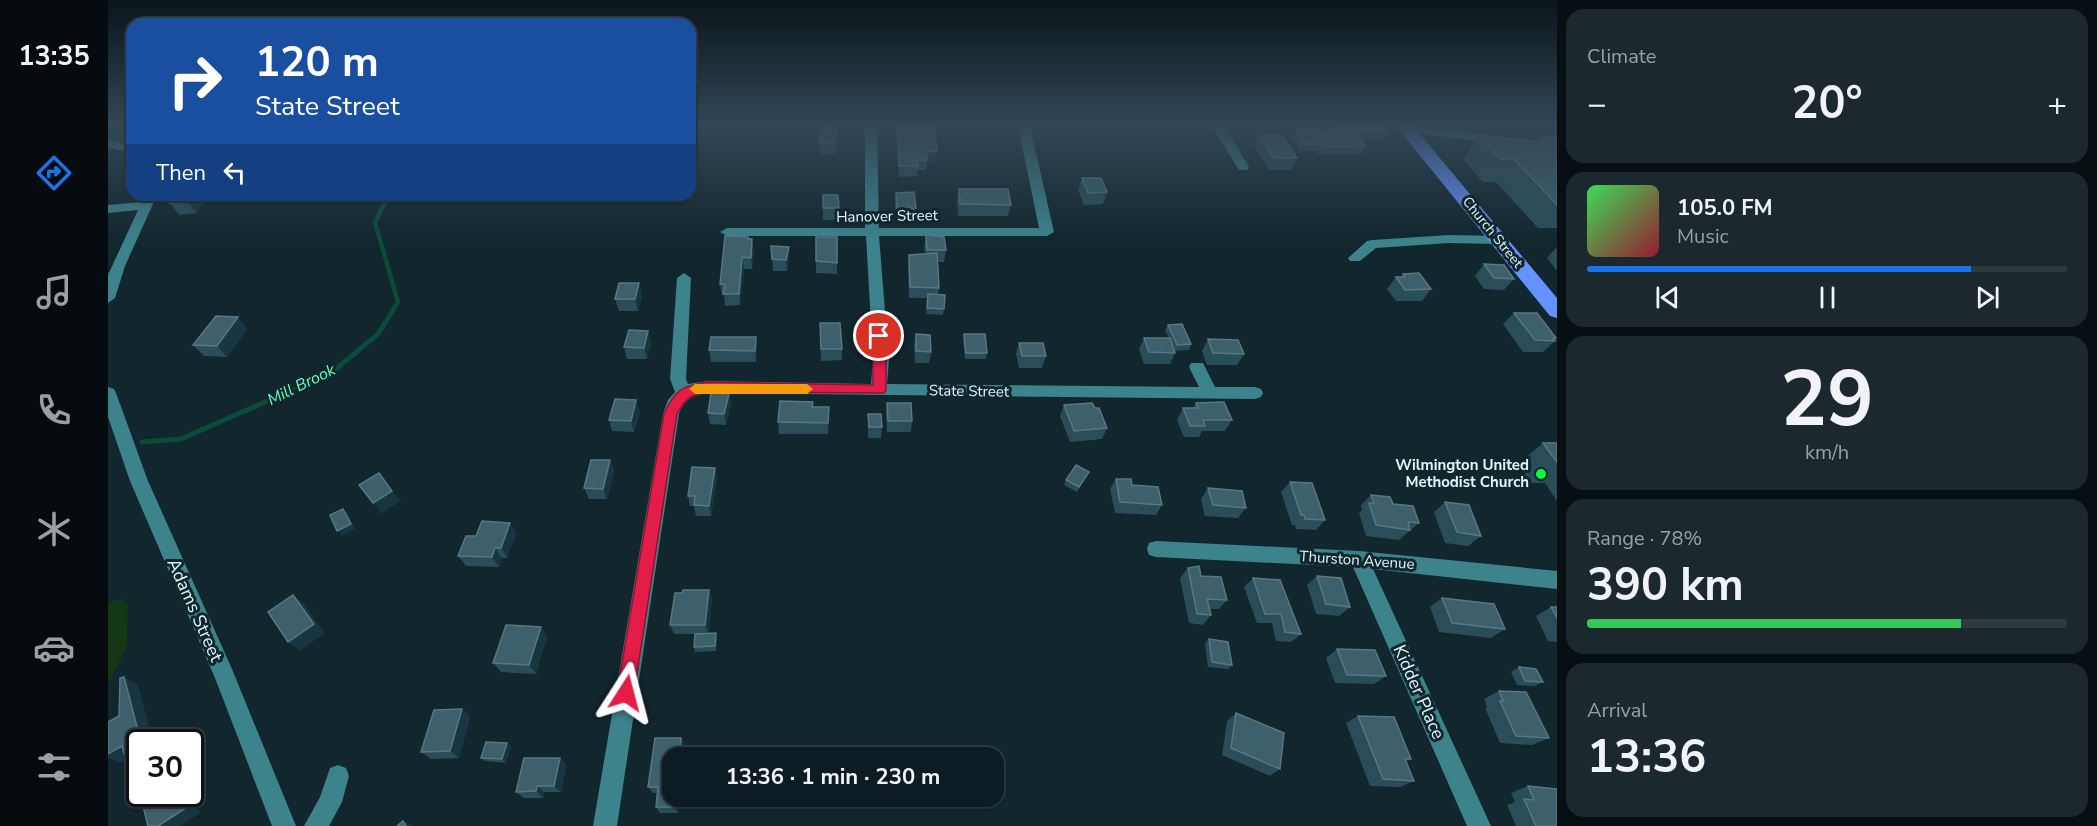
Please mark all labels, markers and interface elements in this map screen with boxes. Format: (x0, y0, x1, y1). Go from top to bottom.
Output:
text: 120 m (255, 34, 379, 91)
text: 13:35 (18, 38, 90, 75)
icon: right (156, 42, 234, 120)
text: Climate (1587, 43, 1656, 70)
text: 20° (1791, 73, 1863, 134)
text: − (1587, 82, 1607, 127)
text: + (2047, 82, 2067, 127)
text: State Street (255, 88, 400, 125)
icon: directions (33, 152, 75, 194)
icon: left (218, 156, 251, 189)
text: Then (156, 158, 206, 188)
street label: Church Street (1458, 193, 1527, 272)
text: 105.0 FM (1677, 193, 1773, 223)
street label: Hanover Street (836, 205, 939, 227)
text: Music (1677, 223, 1729, 250)
icon: music (33, 271, 75, 313)
icon: previous (1651, 281, 1684, 314)
icon: pause (1811, 281, 1844, 314)
icon: next (1971, 281, 2004, 314)
pin (853, 310, 904, 361)
icon: arrive (862, 319, 895, 352)
text: 29 (1780, 346, 1874, 453)
water label: Mill Brook (264, 359, 340, 411)
street label: State Street (929, 380, 1010, 402)
icon: phone (33, 389, 75, 431)
text: km/h (1805, 439, 1849, 466)
place label: Wilmington United Methodist Church (1395, 455, 1529, 492)
marker: Wilmington United Methodist Church (1534, 467, 1548, 481)
icon: climate (33, 508, 75, 550)
text: Range · 78% (1587, 525, 1702, 552)
street label: Thurston Avenue (1299, 546, 1415, 574)
street label: Adams Street (161, 554, 229, 666)
text: 390 km (1587, 555, 1744, 616)
icon: car (33, 627, 75, 669)
street label: Kidder Place (1387, 641, 1451, 743)
position arrow (594, 661, 658, 725)
text: Arrival (1587, 697, 1647, 724)
text: 13:36 (1587, 727, 1706, 788)
speed limit sign: 30 (126, 729, 204, 807)
icon: filters (33, 746, 75, 788)
text: 13:36 · 1 min · 230 m (726, 762, 940, 792)

